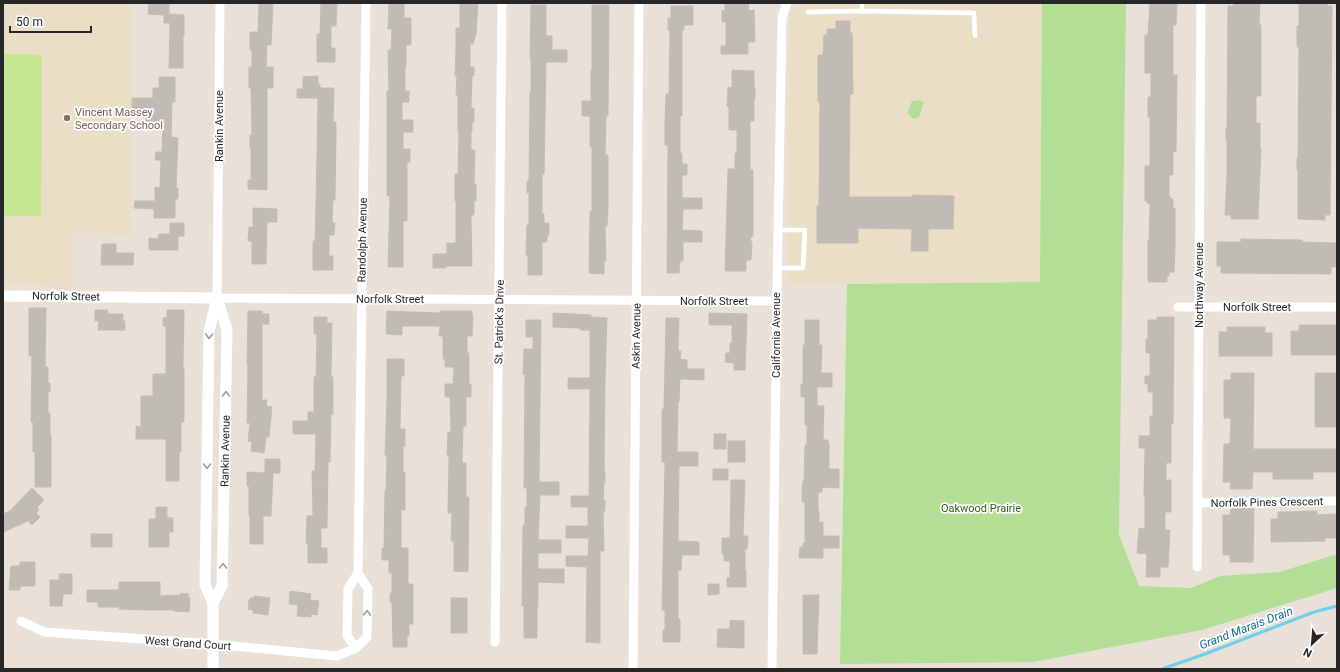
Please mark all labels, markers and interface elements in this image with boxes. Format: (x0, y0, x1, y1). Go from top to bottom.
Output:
scale bar (10, 8, 91, 34)
text: 50 m (16, 15, 43, 29)
street label: Rankin Avenue (213, 90, 226, 162)
place label: Vincent Massey Secondary School (75, 106, 163, 132)
marker: Vincent Massey Secondary School (62, 113, 72, 123)
street label: Randolph Avenue (355, 197, 370, 283)
street label: Northway Avenue (1193, 242, 1206, 328)
street label: St. Patrick's Drive (492, 279, 507, 364)
street label: Norfolk Street (32, 289, 101, 304)
street label: California Avenue (770, 292, 783, 378)
street label: Norfolk Street (356, 293, 424, 306)
street label: Norfolk Street (680, 295, 748, 308)
street label: Norfolk Street (1223, 301, 1291, 314)
street label: Askin Avenue (629, 303, 644, 369)
one-way arrow (204, 333, 213, 339)
one-way arrow (222, 391, 230, 397)
street label: Rankin Avenue (218, 415, 233, 487)
one-way arrow (203, 463, 211, 469)
street label: Norfolk Pines Crescent (1211, 495, 1324, 510)
park label: Oakwood Prairie (941, 502, 1021, 515)
one-way arrow (219, 563, 227, 569)
water label: Grand Marais Drain (1197, 604, 1295, 652)
one-way arrow (363, 610, 372, 616)
north arrow (1292, 624, 1332, 664)
street label: West Grand Court (144, 634, 232, 653)
text: N (1301, 645, 1314, 660)

